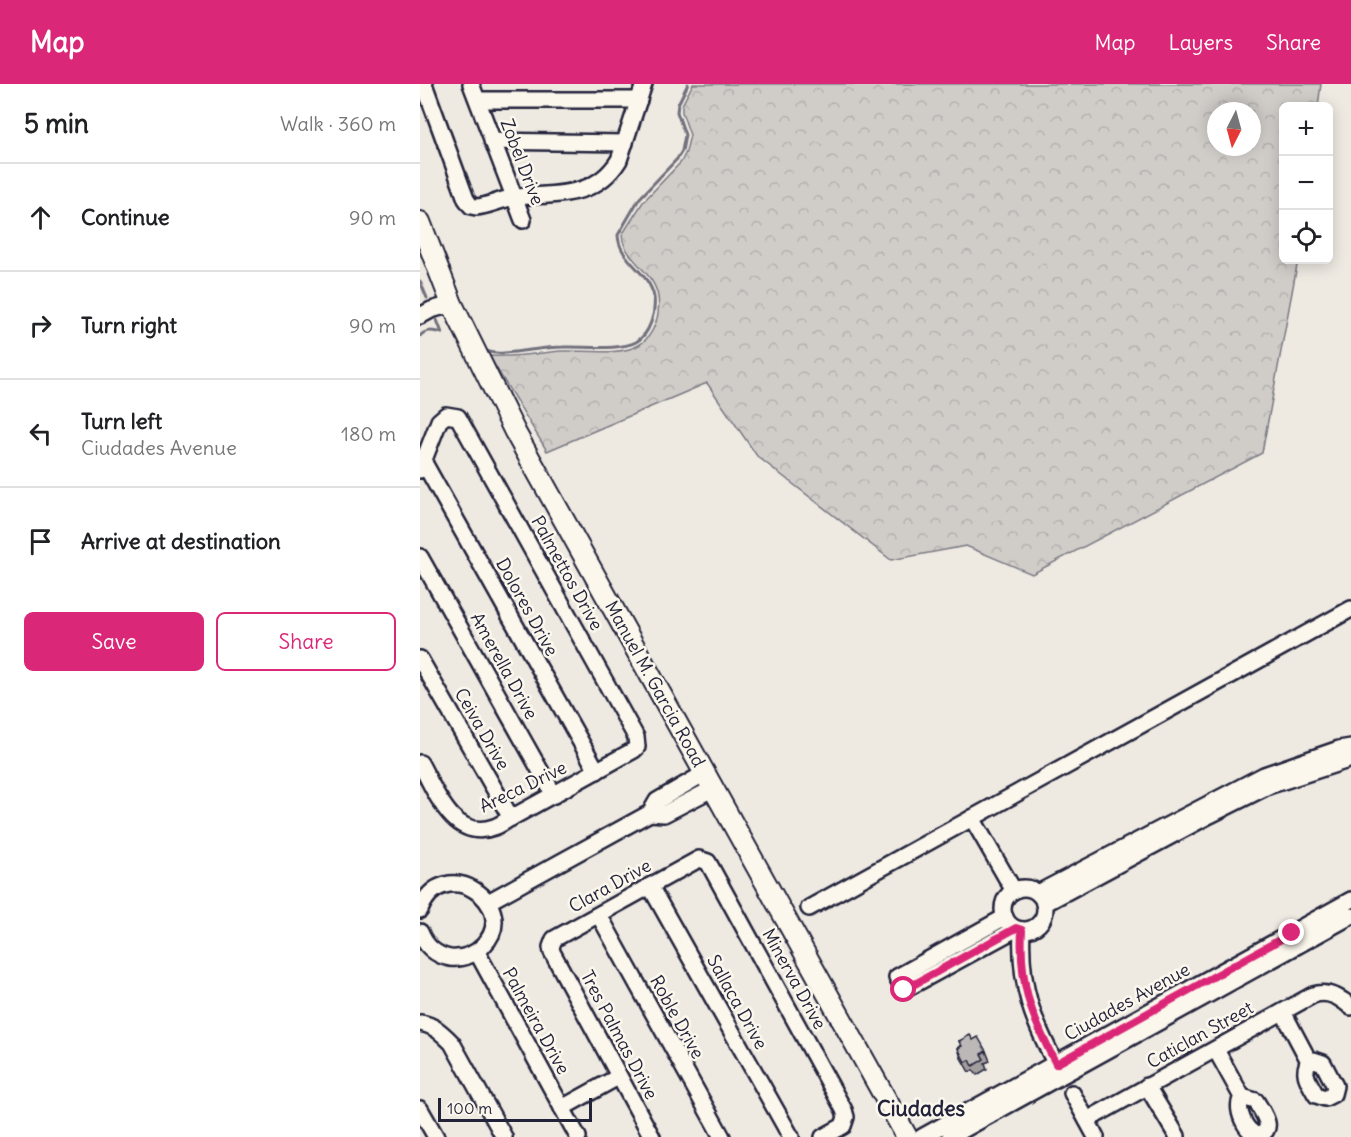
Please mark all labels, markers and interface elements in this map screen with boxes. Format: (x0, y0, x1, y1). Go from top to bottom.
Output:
text: Map (30, 24, 84, 60)
text: Map (1095, 29, 1135, 56)
text: Layers (1168, 29, 1233, 56)
text: Share (1266, 29, 1321, 56)
north arrow (1207, 102, 1261, 156)
map controls (1279, 102, 1333, 264)
button: + (1279, 102, 1333, 156)
text: 5 min (24, 107, 89, 140)
text: Walk · 360 m (280, 111, 396, 136)
street label: Zobel Drive (496, 115, 549, 208)
button: − (1279, 156, 1333, 210)
icon: ahead (24, 201, 57, 234)
text: Continue (81, 203, 170, 231)
text: 90 m (349, 205, 396, 230)
button: locate (1279, 210, 1333, 264)
icon: right (24, 309, 57, 342)
text: Turn right (81, 311, 177, 339)
text: 90 m (349, 313, 396, 338)
text: Turn left (81, 407, 162, 435)
icon: left (24, 417, 57, 450)
text: 180 m (341, 421, 396, 446)
text: Ciudades Avenue (81, 435, 237, 460)
street label: Palmettos Drive (526, 511, 608, 634)
icon: arrive (24, 525, 57, 558)
text: Arrive at destination (81, 527, 281, 555)
street label: Dolores Drive (491, 554, 564, 660)
street label: Manuel M. Garcia Road (600, 597, 711, 771)
street label: Amerella Drive (466, 608, 543, 723)
button: Save (24, 612, 204, 671)
button: Share (216, 612, 396, 671)
street label: Ceiva Drive (450, 684, 515, 774)
street label: Areca Drive (475, 756, 570, 818)
street label: Clara Drive (565, 854, 655, 918)
route end (1278, 919, 1304, 945)
street label: Minerva Drive (757, 924, 832, 1033)
street label: Sallaca Drive (702, 950, 773, 1053)
street label: Ciudades Avenue (1060, 958, 1194, 1046)
street label: Palmeira Drive (498, 963, 575, 1078)
street label: Tres Palmas Drive (576, 966, 663, 1103)
street label: Roble Drive (645, 971, 710, 1063)
route start (890, 976, 916, 1002)
street label: Caticlan Street (1142, 996, 1257, 1073)
scale bar (438, 1095, 592, 1122)
district label: Ciudades (877, 1095, 965, 1122)
text: 100 m (447, 1098, 492, 1118)

